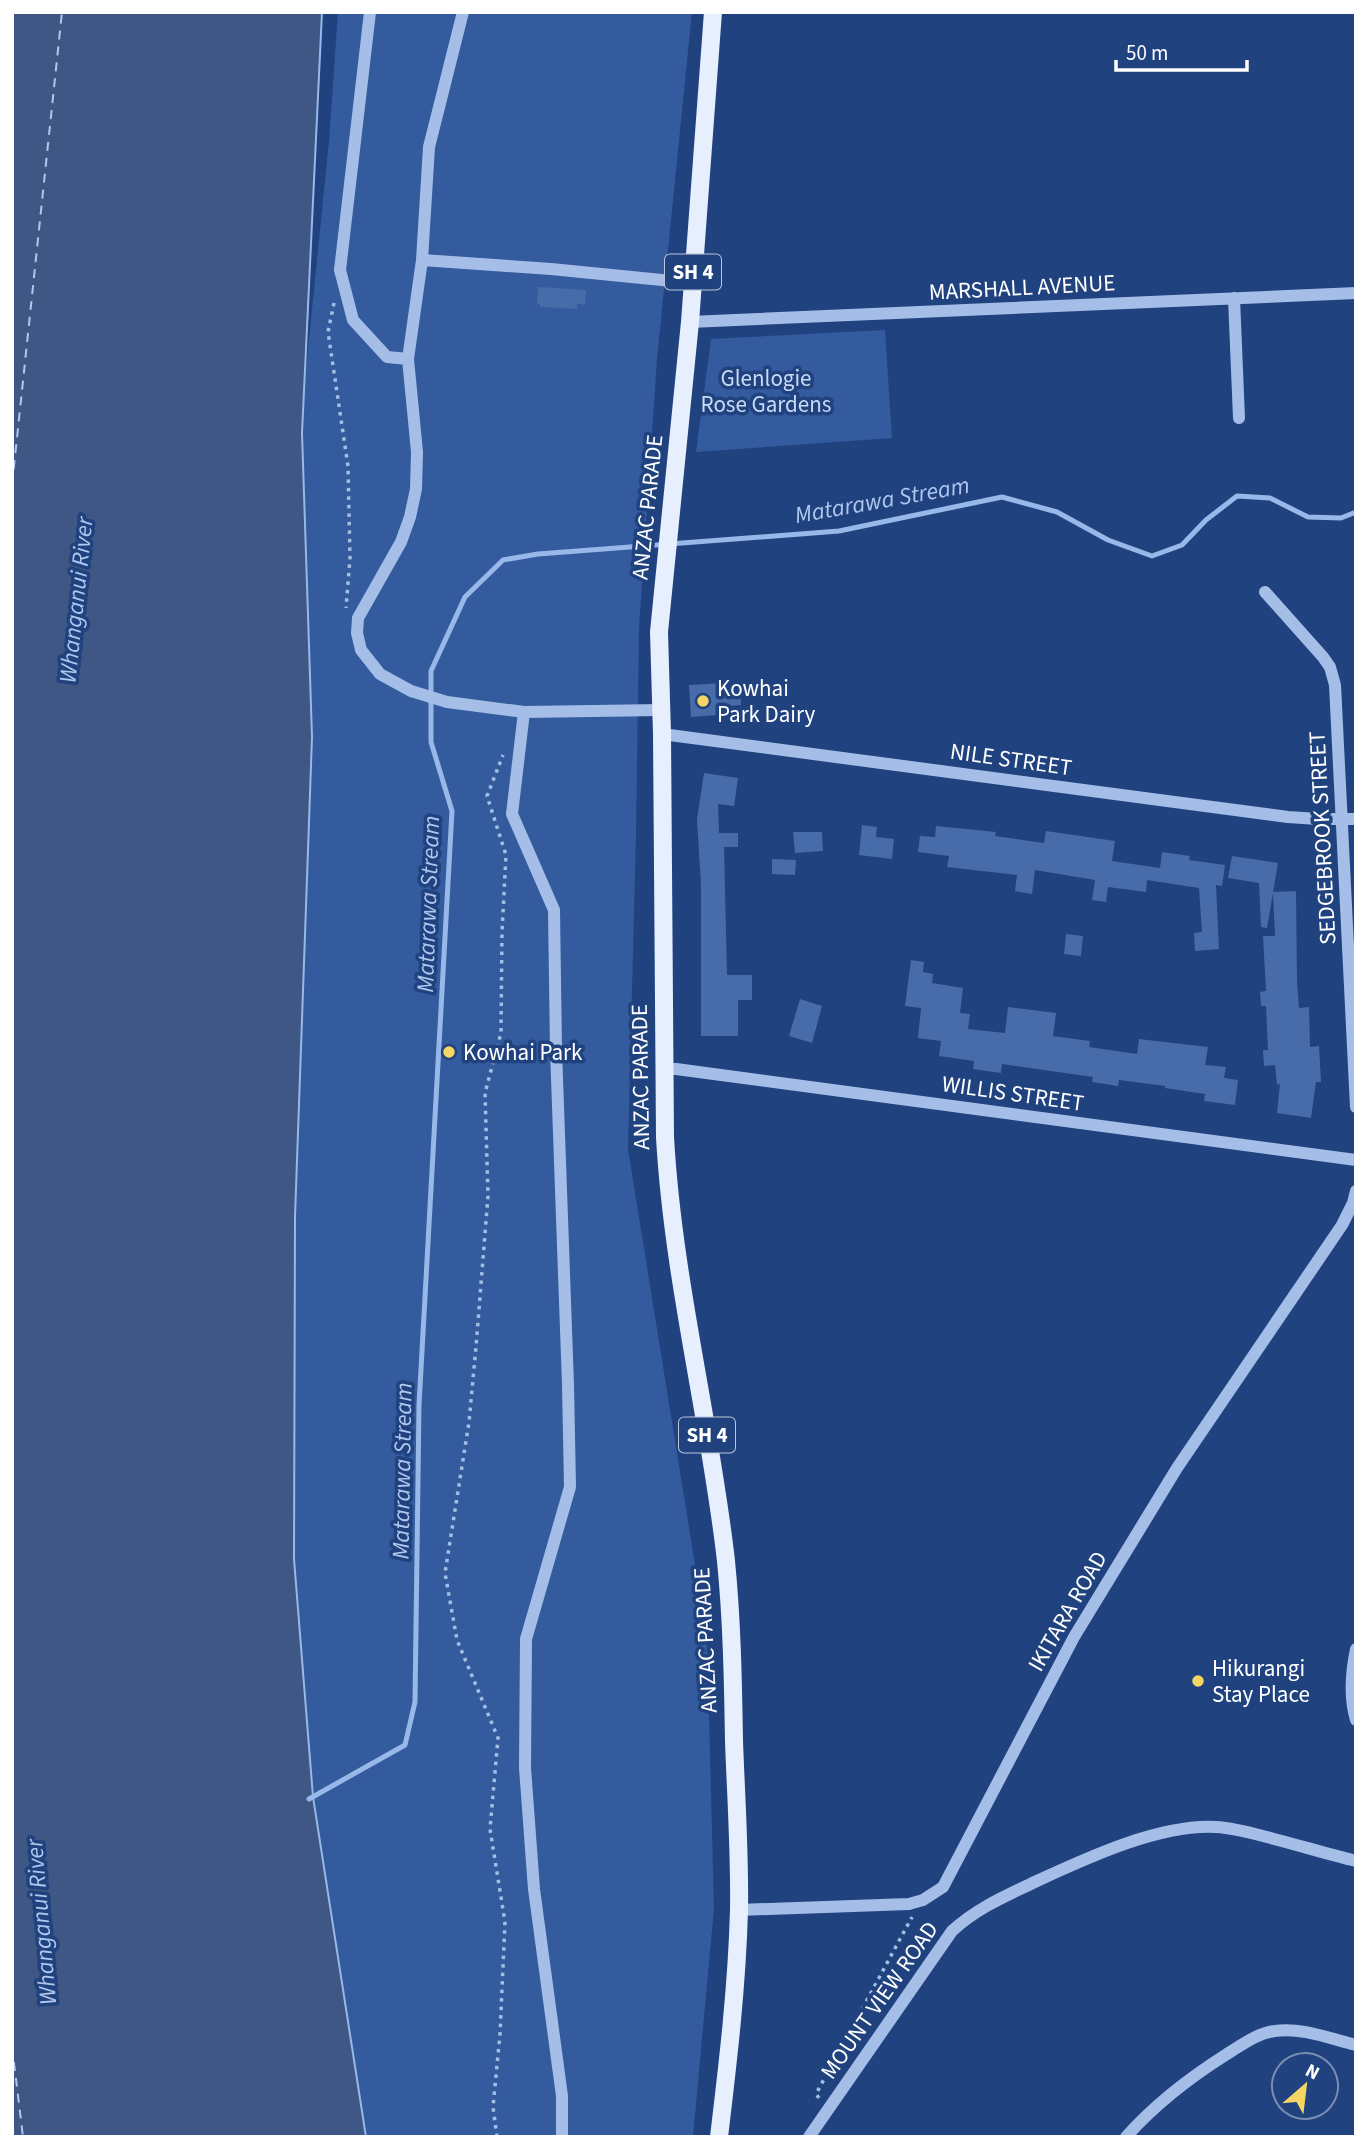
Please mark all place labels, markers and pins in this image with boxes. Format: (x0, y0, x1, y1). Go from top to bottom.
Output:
place label: Kowhai Park Dairy (717, 672, 816, 731)
marker: Kowhai Park Dairy (695, 693, 711, 709)
place label: Kowhai Park (463, 1036, 583, 1069)
marker: Kowhai Park (441, 1044, 457, 1060)
place label: Hikurangi Stay Place (1212, 1652, 1310, 1711)
marker: Hikurangi Stay Place (1190, 1673, 1206, 1689)

